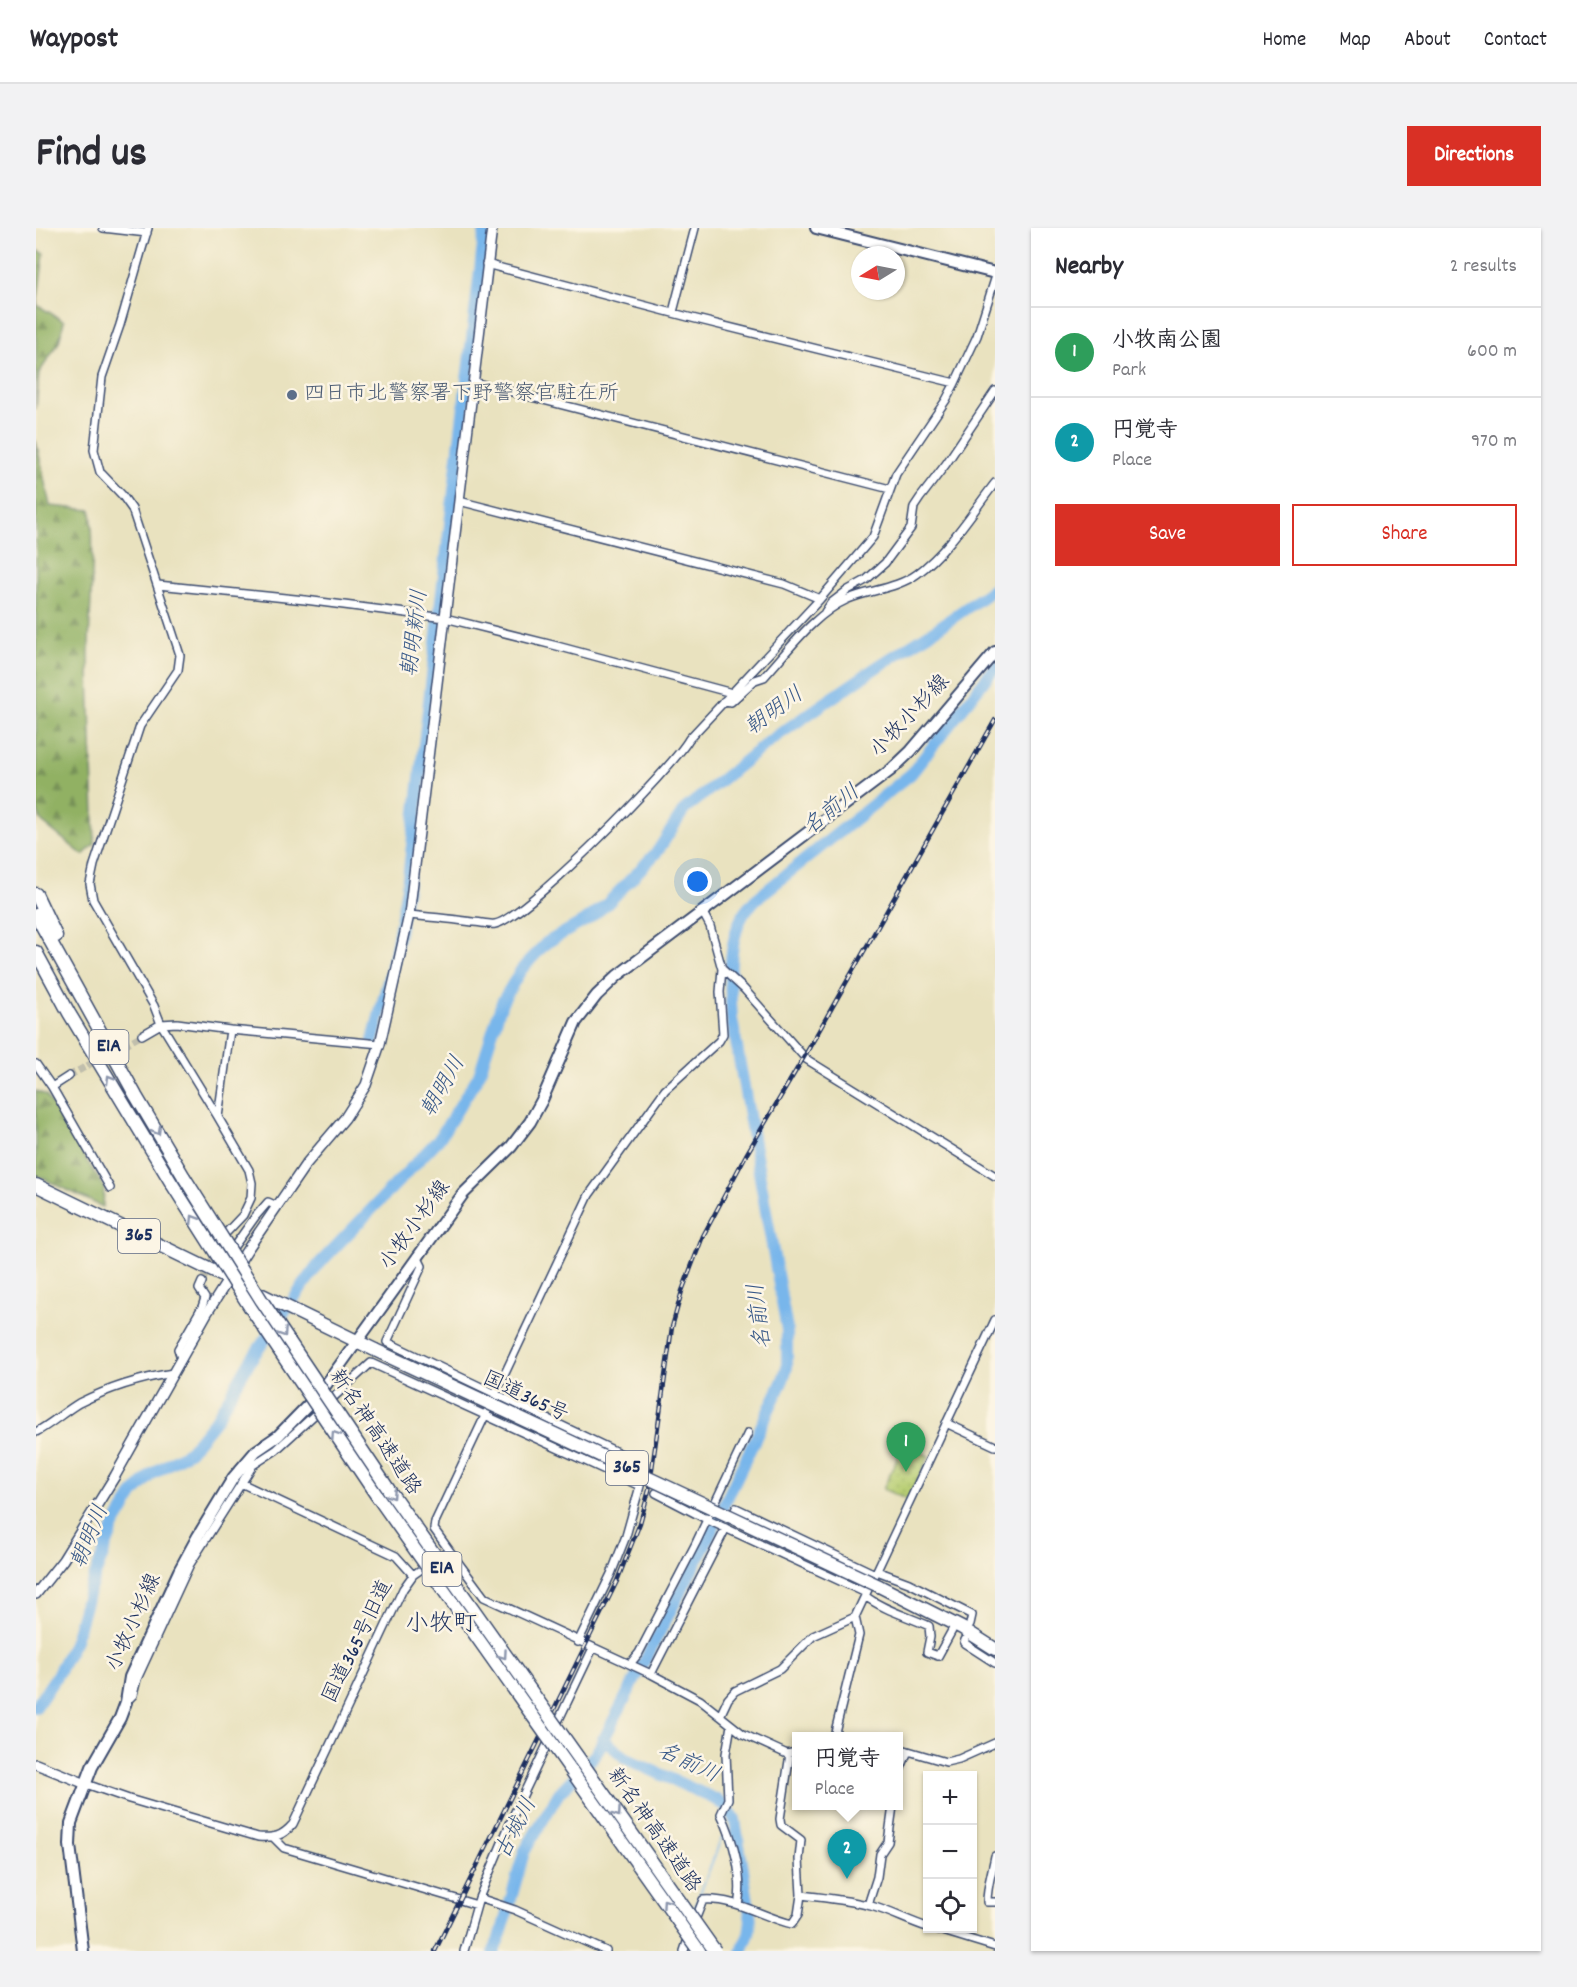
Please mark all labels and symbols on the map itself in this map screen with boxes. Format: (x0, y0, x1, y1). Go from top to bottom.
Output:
north arrow (851, 246, 905, 300)
place label: 四日市北警察署下野警察官駐在所 (304, 380, 619, 410)
marker: 四日市北警察署下野警察官駐在所 (285, 388, 299, 402)
water label: 朝明新川 (395, 587, 437, 679)
street label: 小牧小杉線 (864, 668, 958, 766)
water label: 朝明川 (739, 680, 811, 744)
water label: 名前川 (797, 778, 867, 844)
your location (683, 867, 712, 896)
road number: E1A (90, 1030, 128, 1064)
water label: 朝明川 (414, 1051, 474, 1123)
one-way arrow (105, 1075, 117, 1085)
one-way arrow (149, 1125, 161, 1135)
street label: 小牧小杉線 (373, 1175, 459, 1277)
one-way arrow (190, 1215, 202, 1225)
road number: 365 (118, 1219, 160, 1253)
water label: 名前川 (742, 1281, 780, 1351)
one-way arrow (276, 1326, 287, 1337)
street label: 新名神高速道路 (320, 1364, 428, 1502)
street label: 国道365号 (477, 1365, 573, 1431)
pin: 1 (886, 1422, 926, 1472)
one-way arrow (331, 1431, 342, 1442)
road number: 365 (606, 1451, 648, 1485)
one-way arrow (385, 1488, 396, 1499)
water label: 朝明川 (64, 1501, 118, 1573)
road number: E1A (422, 1552, 462, 1586)
street label: 小牧小杉線 (100, 1569, 170, 1677)
street label: 国道365号旧道 (316, 1575, 402, 1709)
district label: 小牧町 (405, 1608, 477, 1642)
one-way arrow (496, 1648, 507, 1659)
water label: 名前川 (652, 1736, 724, 1792)
street label: 新名神高速道路 (599, 1762, 707, 1900)
water label: 古城川 (488, 1793, 546, 1865)
one-way arrow (609, 1807, 620, 1818)
pin: 2 (828, 1830, 866, 1879)
one-way arrow (662, 1899, 673, 1910)

